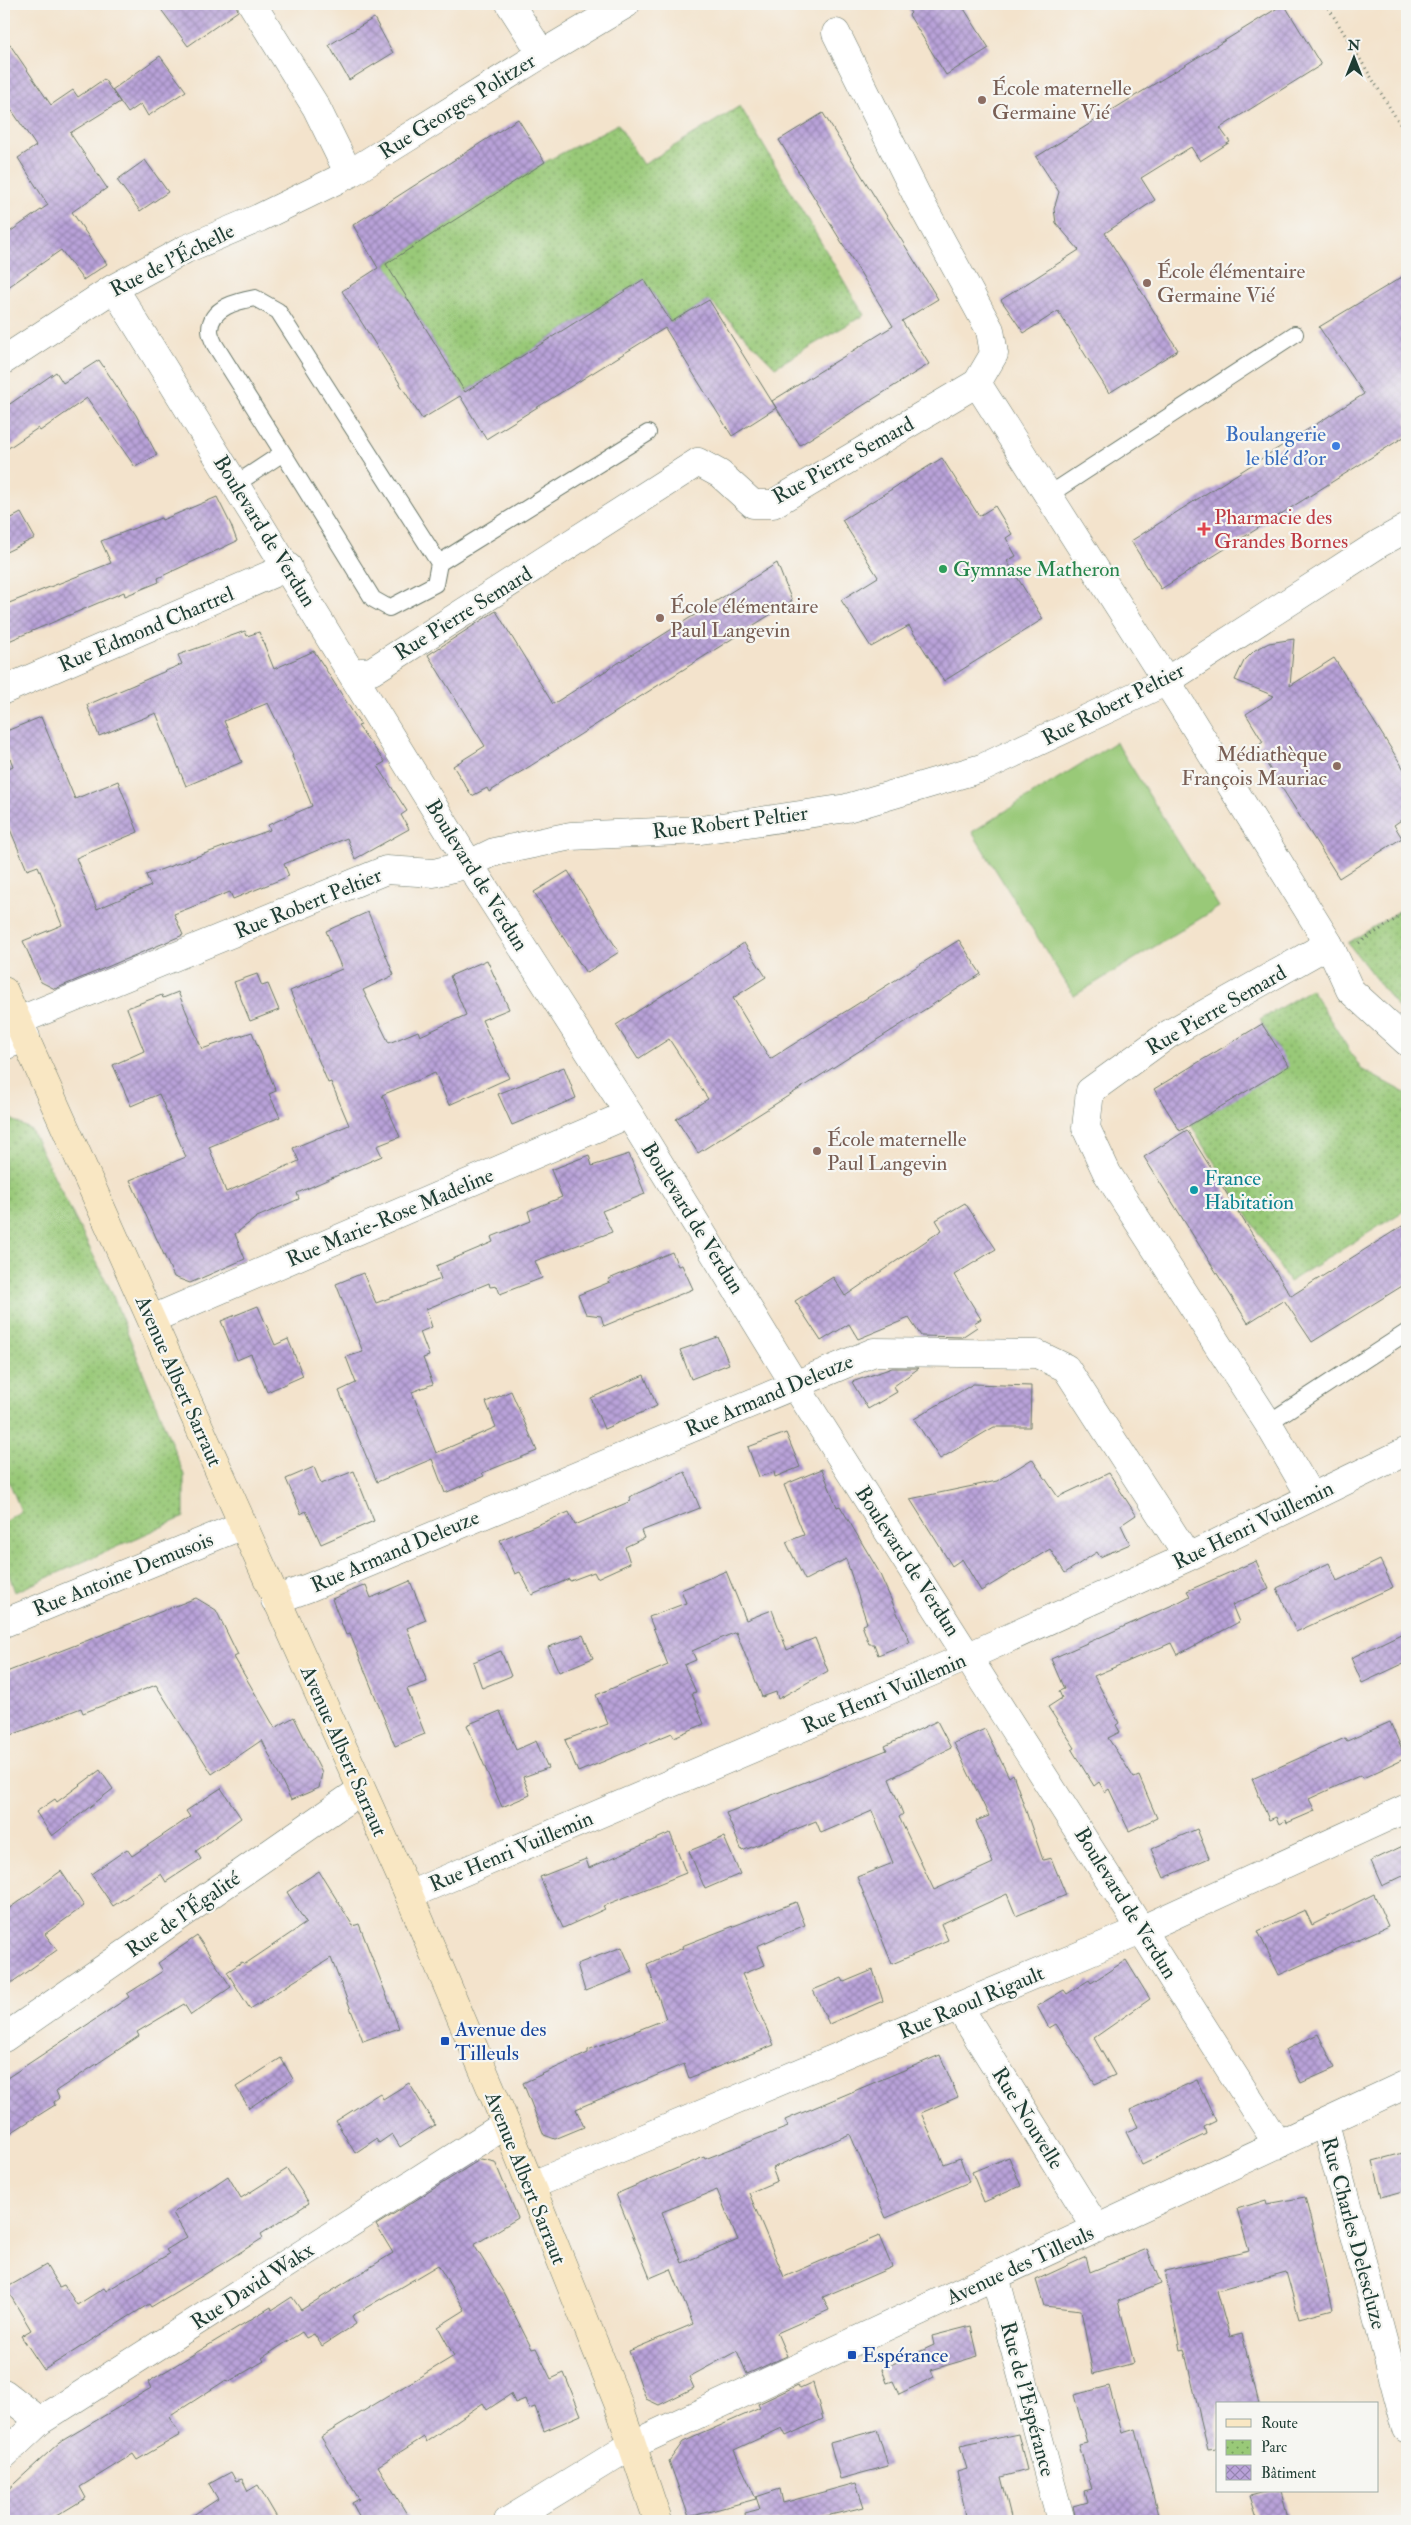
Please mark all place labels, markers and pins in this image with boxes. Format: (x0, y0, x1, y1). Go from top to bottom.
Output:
place label: École maternelle Germaine Vié (992, 75, 1132, 126)
marker: École maternelle Germaine Vié (976, 94, 988, 106)
place label: École élémentaire Germaine Vié (1157, 258, 1305, 309)
marker: École élémentaire Germaine Vié (1141, 277, 1153, 289)
place label: Boulangerie le blé d'or (1225, 421, 1326, 472)
marker: Boulangerie le blé d'or (1330, 440, 1342, 452)
place label: Pharmacie des Grandes Bornes (1214, 504, 1348, 555)
marker: Pharmacie des Grandes Bornes (1198, 523, 1210, 535)
place label: Gymnase Matheron (953, 556, 1120, 583)
marker: Gymnase Matheron (937, 563, 949, 575)
place label: École élémentaire Paul Langevin (670, 593, 818, 644)
marker: École élémentaire Paul Langevin (654, 612, 666, 624)
place label: Médiathèque François Mauriac (1181, 741, 1328, 792)
marker: Médiathèque François Mauriac (1331, 760, 1343, 772)
place label: École maternelle Paul Langevin (827, 1126, 967, 1177)
marker: École maternelle Paul Langevin (811, 1145, 823, 1157)
place label: France Habitation (1204, 1165, 1294, 1216)
marker: France Habitation (1188, 1184, 1200, 1196)
place label: Avenue des Tilleuls (454, 2016, 547, 2067)
marker: Avenue des Tilleuls (439, 2035, 451, 2047)
place label: Espérance (862, 2342, 948, 2369)
marker: Espérance (846, 2349, 858, 2361)

